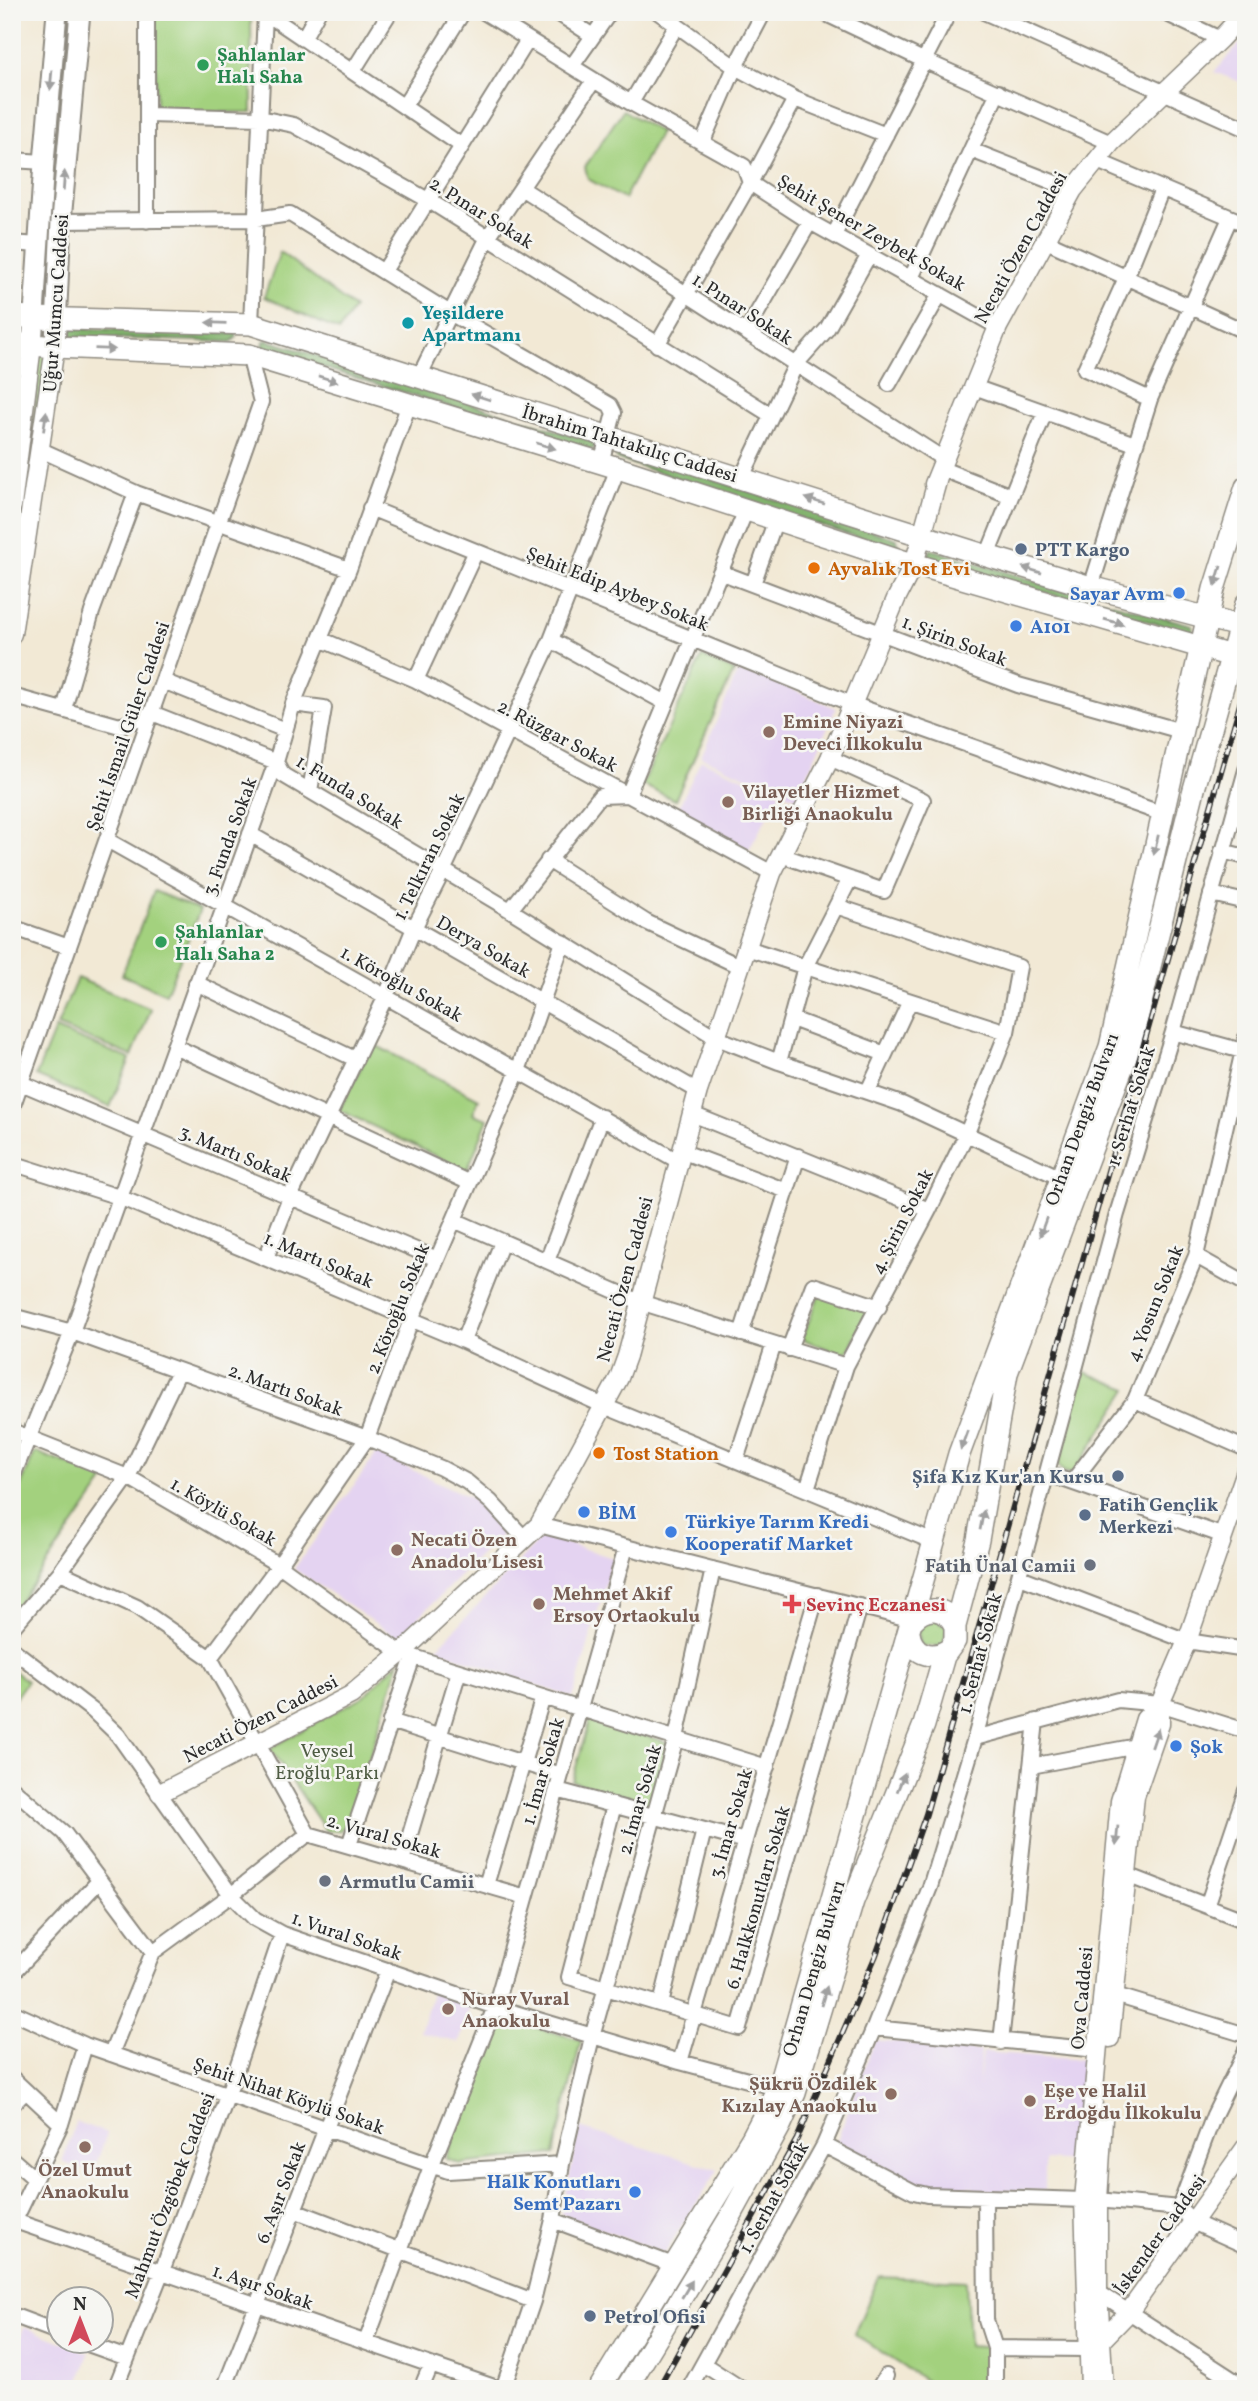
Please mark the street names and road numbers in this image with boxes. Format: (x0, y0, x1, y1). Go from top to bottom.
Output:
street label: Necati Özen Caddesi (969, 167, 1075, 329)
street label: Şehit Şener Zeybek Sokak (772, 169, 970, 298)
street label: 2. Pınar Sokak (424, 171, 538, 256)
street label: Uğur Mumcu Caddesi (38, 213, 76, 393)
street label: 1. Pınar Sokak (686, 267, 797, 352)
street label: İbrahim Tahtakılıç Caddesi (518, 400, 741, 490)
street label: Şehit Edip Aybey Sokak (522, 541, 713, 638)
street label: 1. Şirin Sokak (898, 610, 1011, 674)
street label: Şehit İsmail Güler Caddesi (81, 618, 177, 835)
street label: 2. Rüzgar Sokak (492, 694, 622, 780)
street label: 1. Funda Sokak (290, 749, 408, 836)
street label: 3. Funda Sokak (197, 774, 264, 900)
street label: 1. Telkıran Sokak (388, 789, 472, 925)
street label: Derya Sokak (431, 910, 535, 985)
street label: 1. Köroğlu Sokak (335, 940, 467, 1029)
street label: Orhan Dengiz Bulvarı (1040, 1029, 1126, 1210)
street label: 1. Serhat Sokak (1101, 1043, 1163, 1170)
street label: 3. Martı Sokak (175, 1119, 295, 1190)
street label: 4. Şirin Sokak (865, 1165, 941, 1279)
street label: Necati Özen Caddesi (591, 1193, 661, 1365)
street label: 1. Martı Sokak (259, 1226, 377, 1296)
street label: 2. Köroğlu Sokak (361, 1239, 437, 1378)
street label: 4. Yosun Sokak (1121, 1241, 1191, 1366)
street label: 2. Martı Sokak (224, 1358, 346, 1424)
street label: 1. Köylü Sokak (165, 1472, 281, 1554)
street label: 1. Serhat Sokak (952, 1590, 1010, 1717)
street label: Necati Özen Caddesi (179, 1669, 343, 1770)
street label: 1. İmar Sokak (516, 1715, 572, 1828)
street label: 2. İmar Sokak (613, 1741, 669, 1858)
street label: 3. İmar Sokak (704, 1765, 760, 1882)
street label: 6. Halkkonutları Sokak (720, 1803, 798, 1992)
street label: 2. Vural Sokak (323, 1808, 444, 1866)
street label: Orhan Dengiz Bulvarı (777, 1877, 853, 2060)
street label: 1. Vural Sokak (288, 1906, 405, 1968)
street label: Ova Caddesi (1066, 1945, 1100, 2051)
street label: Şehit Nihat Köylü Sokak (189, 2052, 388, 2142)
street label: Mahmut Özgöbek Caddesi (119, 2088, 222, 2303)
street label: 1. Serhat Sokak (733, 2137, 816, 2259)
street label: 6. Aşır Sokak (250, 2138, 313, 2248)
street label: İskender Caddesi (1108, 2169, 1213, 2301)
street label: 1. Aşır Sokak (208, 2258, 316, 2317)

